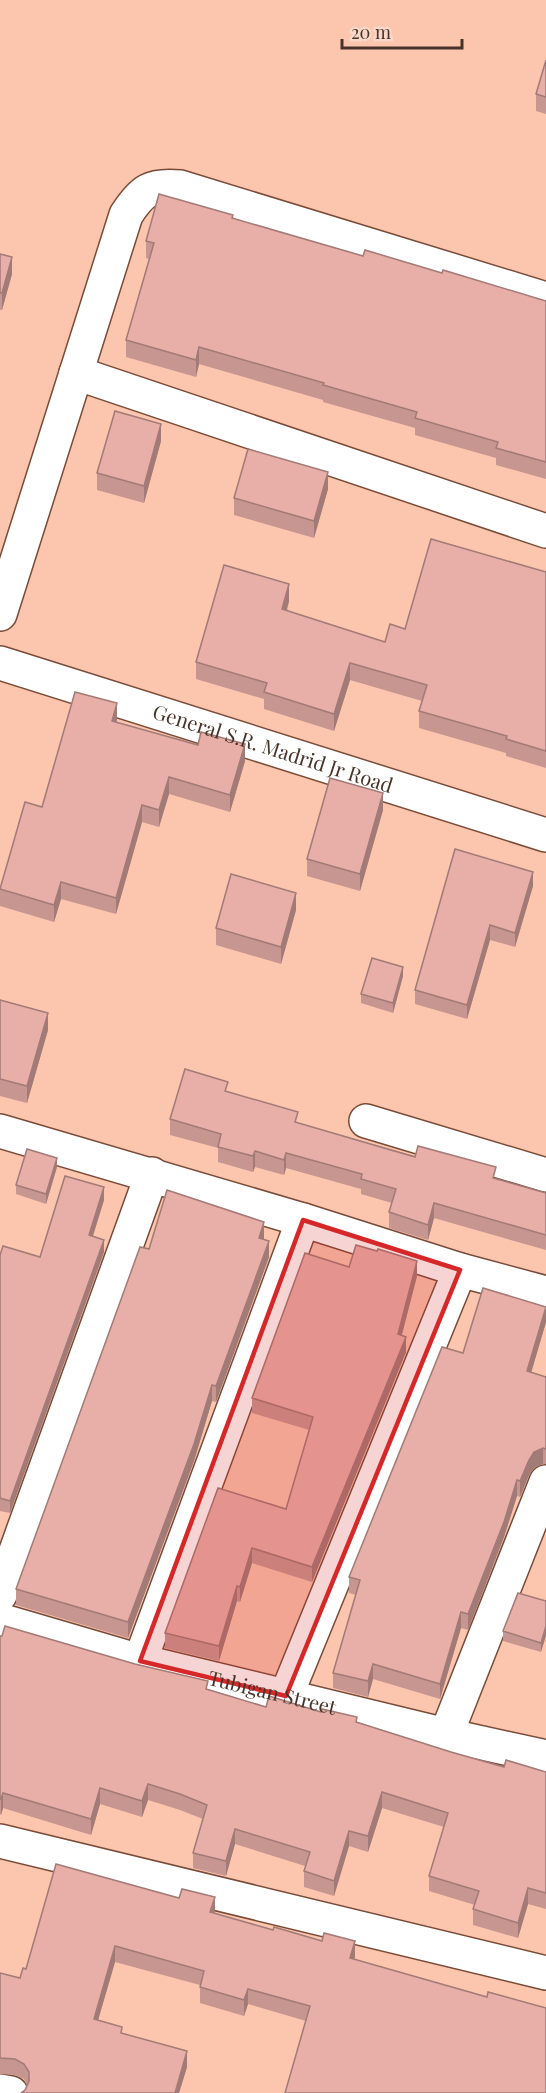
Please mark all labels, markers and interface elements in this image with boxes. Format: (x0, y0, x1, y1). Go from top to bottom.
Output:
scale bar (342, 12, 462, 50)
text: 20 m (351, 20, 391, 44)
street label: General S.R. Madrid Jr Road (150, 697, 397, 798)
street label: Tubigan Street (206, 1663, 340, 1720)

